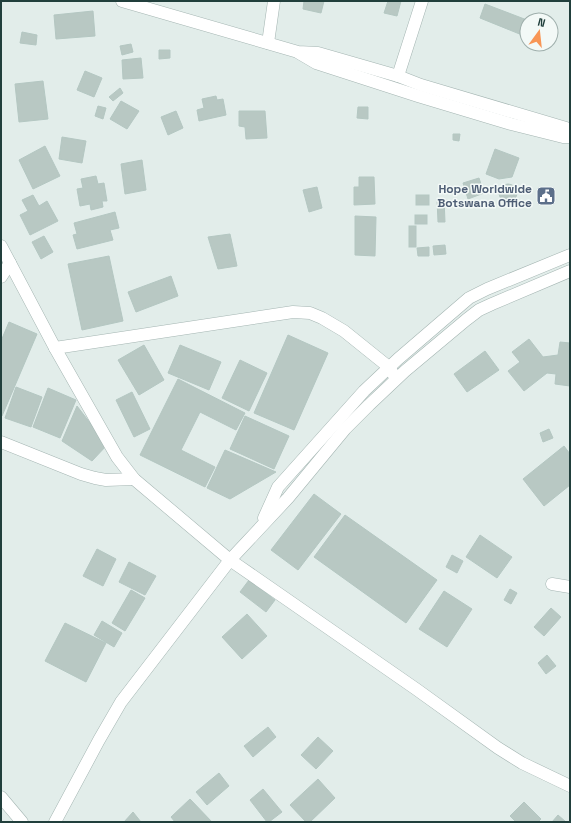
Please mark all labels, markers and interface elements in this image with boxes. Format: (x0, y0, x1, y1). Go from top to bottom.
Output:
north arrow (519, 12, 559, 52)
text: N (536, 15, 547, 30)
place label: Hope Worldwide Botswana Office (437, 181, 532, 211)
public building icon: Hope Worldwide Botswana Office (535, 185, 557, 207)

